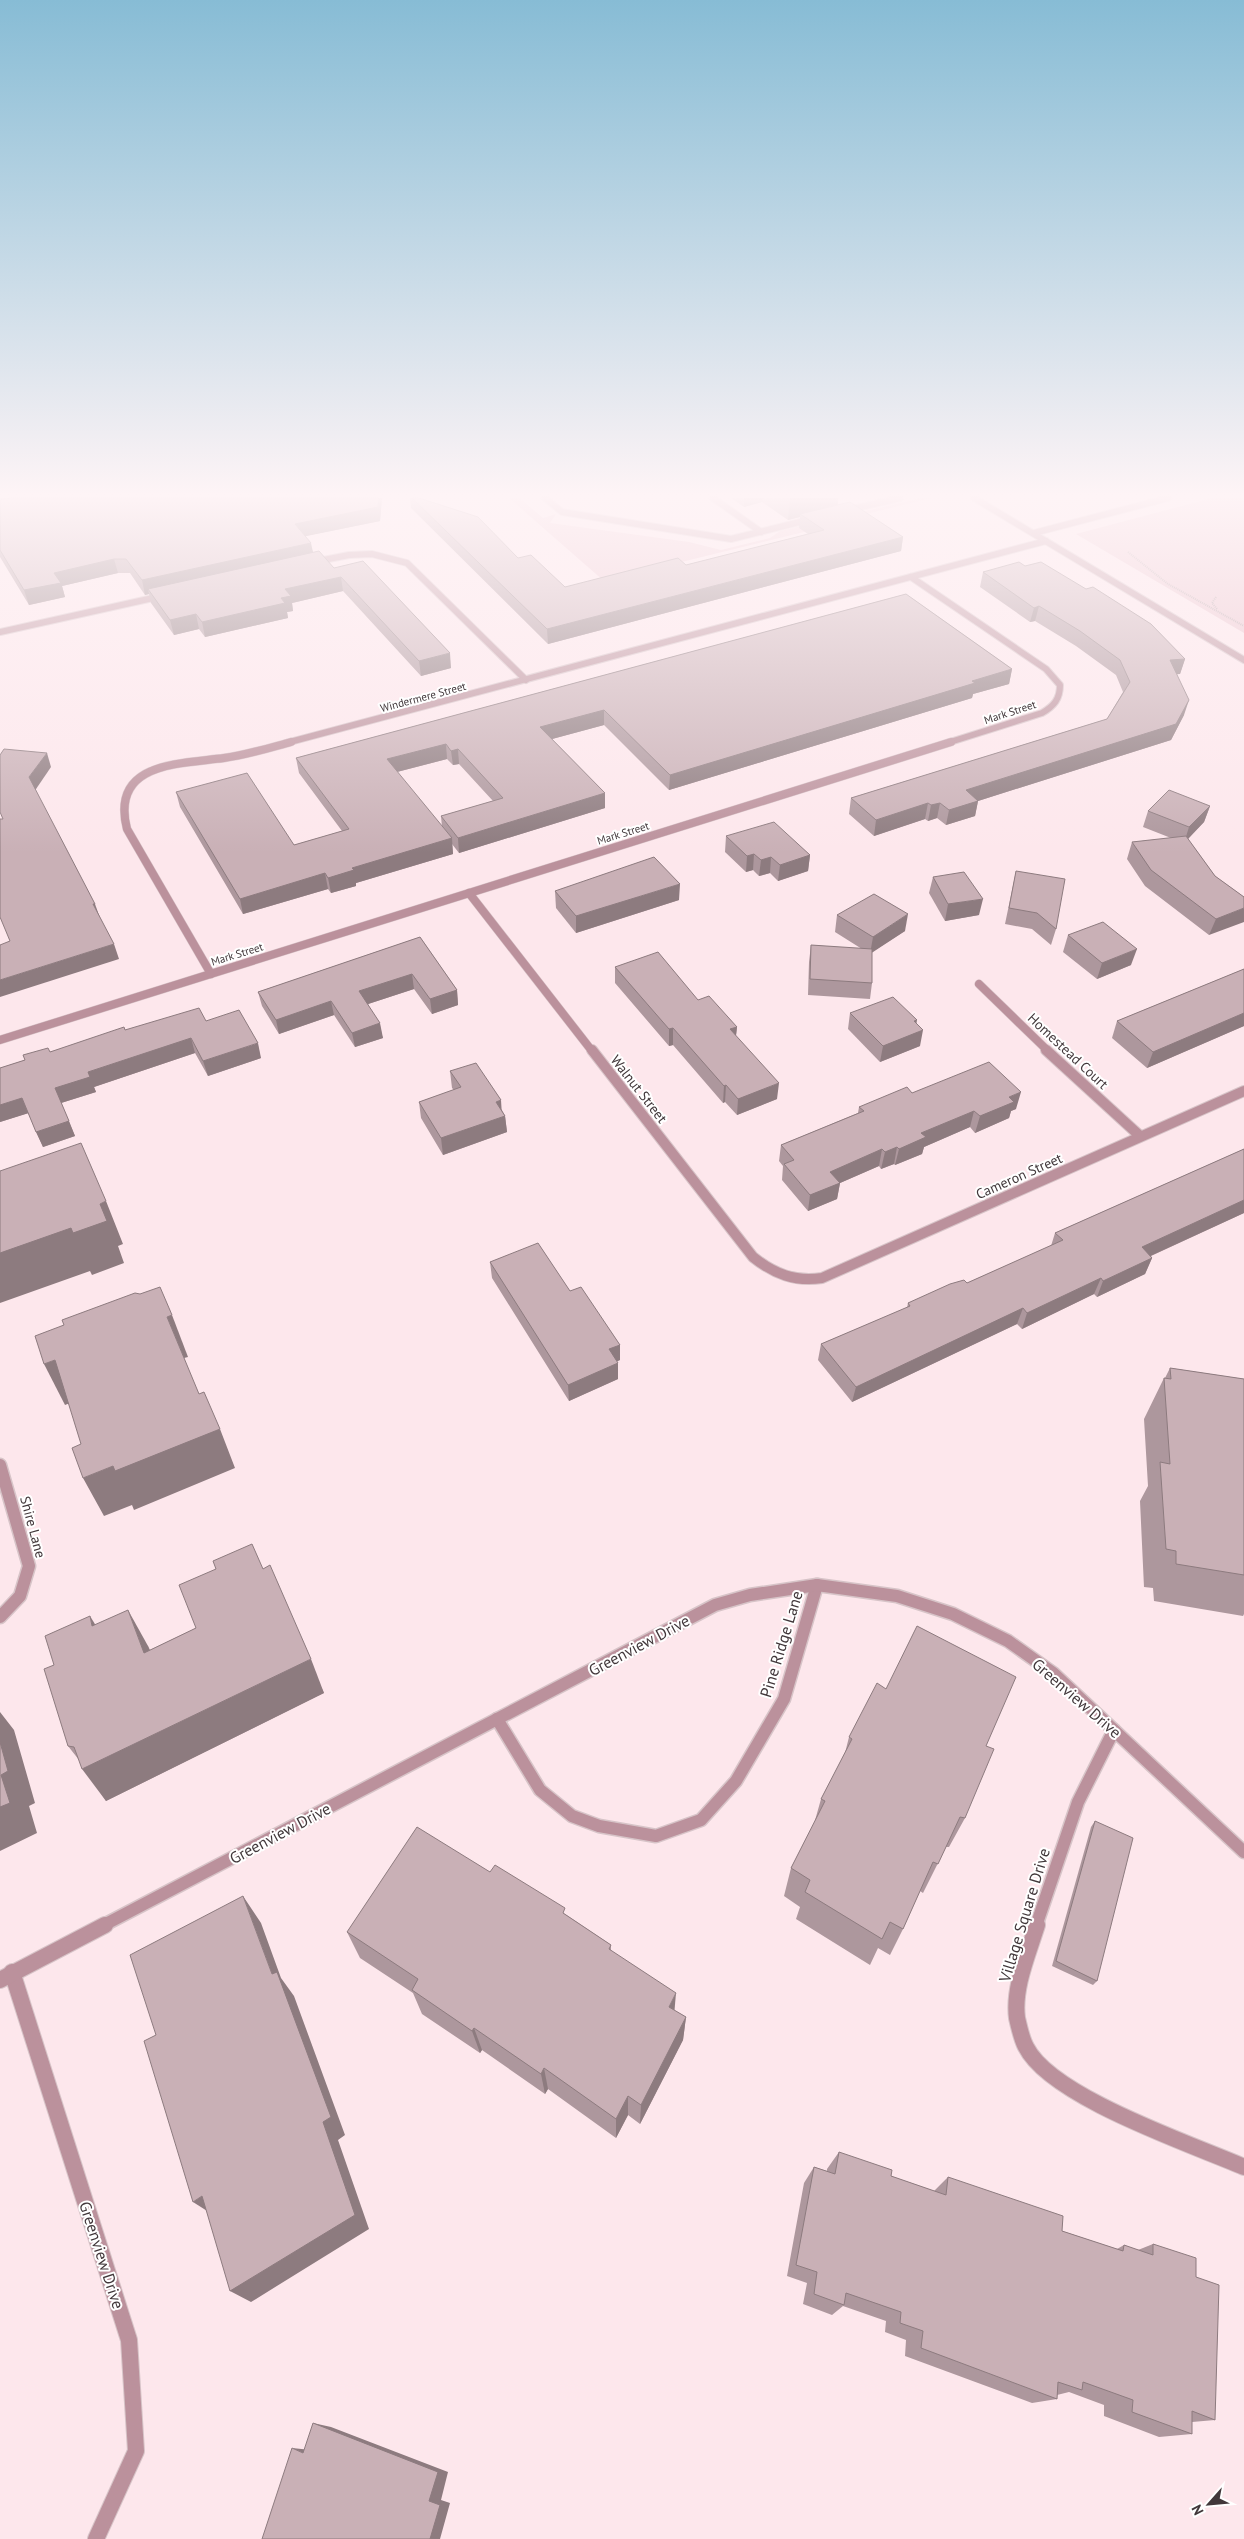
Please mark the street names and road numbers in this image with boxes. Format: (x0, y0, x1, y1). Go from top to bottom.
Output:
street label: Windermere Street (379, 679, 468, 715)
street label: Mark Street (982, 697, 1038, 727)
street label: Mark Street (595, 818, 651, 848)
street label: Mark Street (209, 939, 265, 969)
street label: Homestead Court (1024, 1009, 1112, 1093)
street label: Walnut Street (607, 1051, 671, 1127)
street label: Cameron Street (973, 1149, 1065, 1203)
street label: Shire Lane (16, 1494, 50, 1560)
street label: Pine Ridge Lane (755, 1588, 807, 1700)
street label: Greenview Drive (585, 1610, 693, 1680)
street label: Greenview Drive (1028, 1654, 1126, 1742)
street label: Greenview Drive (226, 1798, 334, 1868)
street label: Village Square Drive (994, 1846, 1054, 1985)
street label: Greenview Drive (75, 2199, 129, 2311)

